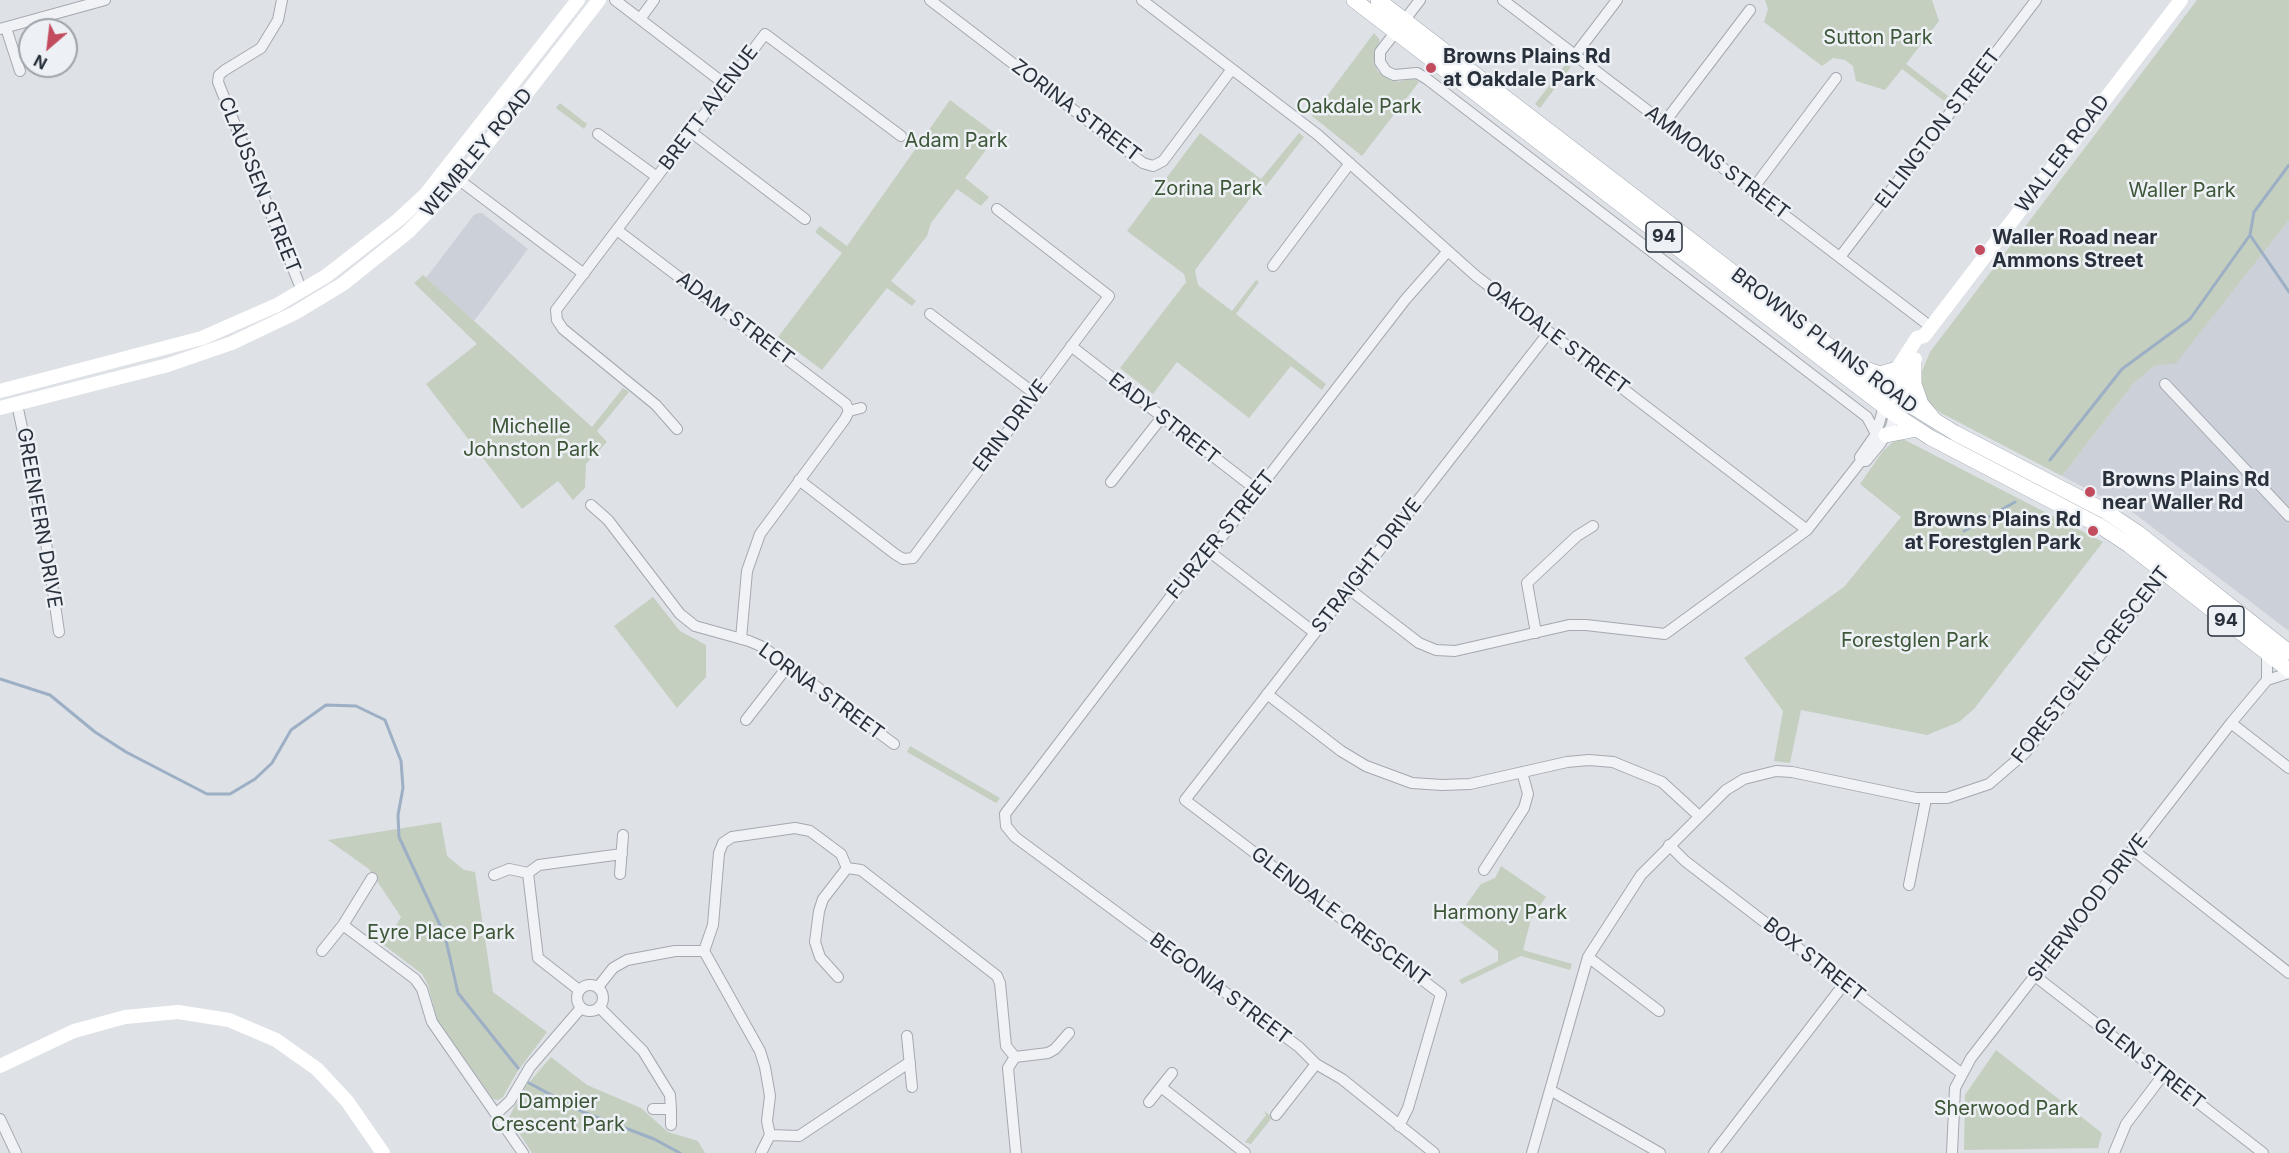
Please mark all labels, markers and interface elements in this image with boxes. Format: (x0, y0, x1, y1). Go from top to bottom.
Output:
north arrow (18, 18, 78, 78)
park label: Sutton Park (1823, 26, 1933, 50)
street label: BRETT AVENUE (654, 41, 764, 175)
place label: Browns Plains Rd at Oakdale Park (1443, 45, 1611, 92)
street label: ELLINGTON STREET (1870, 45, 2006, 213)
text: N (30, 50, 51, 74)
street label: ZORINA STREET (1007, 55, 1145, 167)
marker: Browns Plains Rd at Oakdale Park (1424, 61, 1438, 75)
street label: WEMBLEY ROAD (416, 84, 538, 222)
street label: WALLER ROAD (2011, 90, 2115, 218)
street label: CLAUSSEN STREET (213, 93, 305, 277)
park label: Oakdale Park (1296, 95, 1422, 119)
street label: AMMONS STREET (1640, 101, 1794, 225)
park label: Adam Park (904, 129, 1008, 153)
park label: Zorina Park (1154, 177, 1262, 201)
park label: Waller Park (2128, 179, 2236, 203)
road number: 94 (1646, 222, 1682, 252)
place label: Waller Road near Ammons Street (1992, 226, 2157, 273)
marker: Waller Road near Ammons Street (1973, 243, 1987, 257)
street label: BROWNS PLAINS ROAD (1726, 263, 1922, 419)
street label: ADAM STREET (672, 267, 798, 371)
street label: OAKDALE STREET (1480, 276, 1634, 400)
street label: EADY STREET (1104, 368, 1224, 470)
street label: ERIN DRIVE (968, 375, 1054, 477)
park label: Michelle Johnston Park (463, 415, 599, 462)
street label: GREENFERN DRIVE (11, 426, 67, 610)
street label: FURZER STREET (1162, 466, 1280, 604)
place label: Browns Plains Rd near Waller Rd (2102, 468, 2270, 515)
marker: Browns Plains Rd near Waller Rd (2083, 485, 2097, 499)
street label: STRAIGHT DRIVE (1307, 494, 1427, 638)
place label: Browns Plains Rd at Forestglen Park (1904, 508, 2081, 555)
marker: Browns Plains Rd at Forestglen Park (2086, 524, 2100, 538)
street label: FORESTGLEN CRESCENT (2007, 562, 2175, 768)
road number: 94 (2208, 606, 2244, 636)
park label: Forestglen Park (1841, 629, 1989, 653)
street label: LORNA STREET (754, 639, 888, 745)
street label: SHERWOOD DRIVE (2023, 829, 2153, 987)
street label: GLENDALE CRESCENT (1246, 842, 1434, 992)
park label: Harmony Park (1433, 901, 1567, 925)
street label: BOX STREET (1758, 913, 1870, 1007)
park label: Eyre Place Park (367, 921, 515, 945)
street label: BEGONIA STREET (1145, 928, 1295, 1050)
street label: GLEN STREET (2089, 1013, 2209, 1115)
park label: Dampier Crescent Park (491, 1090, 625, 1137)
park label: Sherwood Park (1934, 1097, 2078, 1121)

